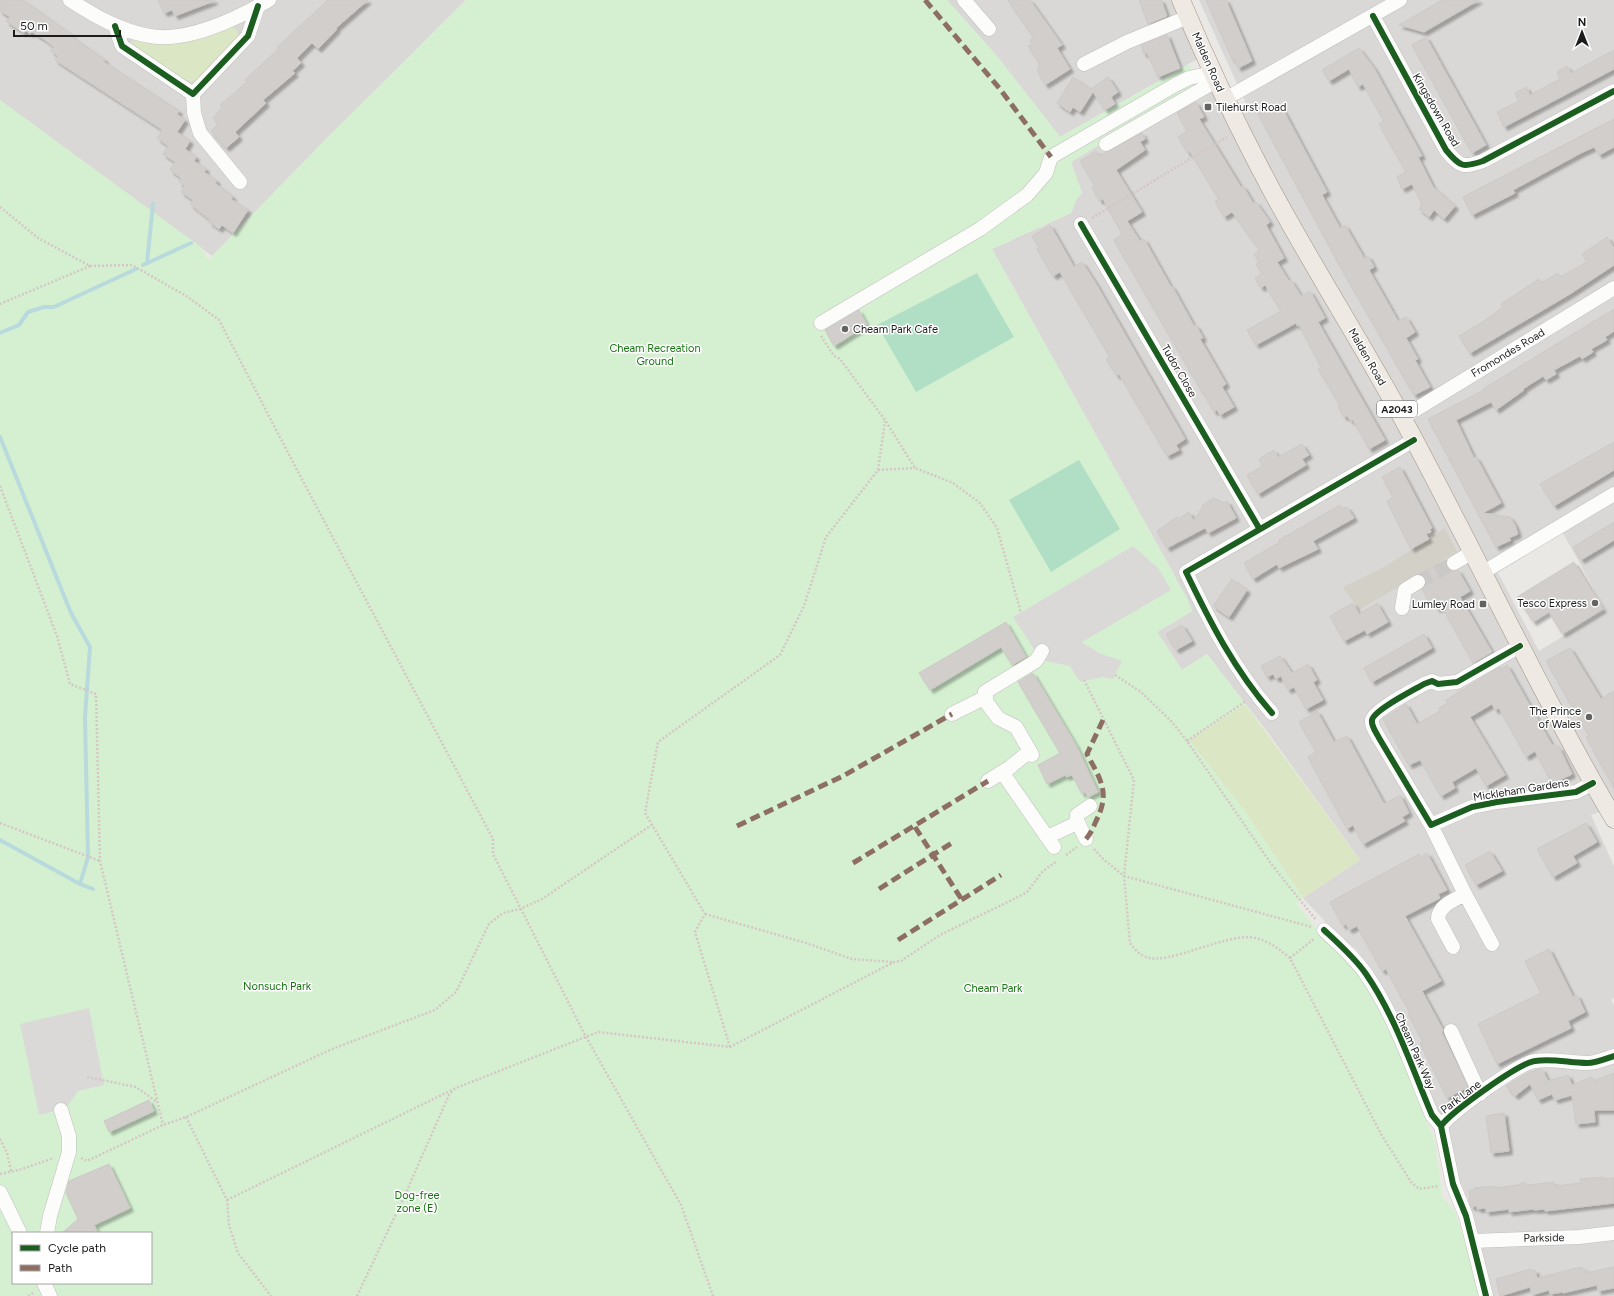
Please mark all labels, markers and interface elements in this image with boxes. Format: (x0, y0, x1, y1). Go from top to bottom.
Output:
scale bar (14, 12, 120, 38)
north arrow (1562, 12, 1602, 52)
text: N (1578, 16, 1586, 29)
text: 50 m (20, 19, 48, 33)
street label: Malden Road (1189, 30, 1227, 94)
street label: Kingsdown Road (1410, 71, 1462, 149)
place label: Tilehurst Road (1216, 101, 1286, 114)
marker: Tilehurst Road (1203, 102, 1213, 112)
place label: Cheam Park Cafe (853, 323, 938, 336)
marker: Cheam Park Cafe (840, 324, 850, 334)
street label: Malden Road (1345, 326, 1389, 388)
street label: Fromondes Road (1469, 326, 1547, 380)
park label: Cheam Recreation Ground (609, 342, 701, 368)
street label: Tudor Close (1159, 342, 1199, 400)
road number: A2043 (1377, 401, 1417, 417)
place label: Tesco Express (1517, 597, 1587, 610)
place label: Lumley Road (1412, 598, 1475, 611)
marker: Tesco Express (1590, 598, 1600, 608)
marker: Lumley Road (1478, 599, 1488, 609)
place label: The Prince of Wales (1529, 705, 1581, 731)
marker: The Prince of Wales (1584, 712, 1594, 722)
street label: Mickleham Gardens (1472, 776, 1570, 804)
park label: Nonsuch Park (243, 980, 312, 993)
park label: Cheam Park (964, 982, 1023, 995)
street label: Cheam Park Way (1392, 1011, 1438, 1092)
street label: Park Lane (1438, 1078, 1484, 1116)
park label: Dog-free zone (E) (395, 1189, 439, 1215)
street label: Parkside (1523, 1231, 1565, 1245)
legend (12, 1232, 152, 1284)
text: Cycle path (48, 1241, 106, 1255)
text: Path (48, 1261, 72, 1275)

